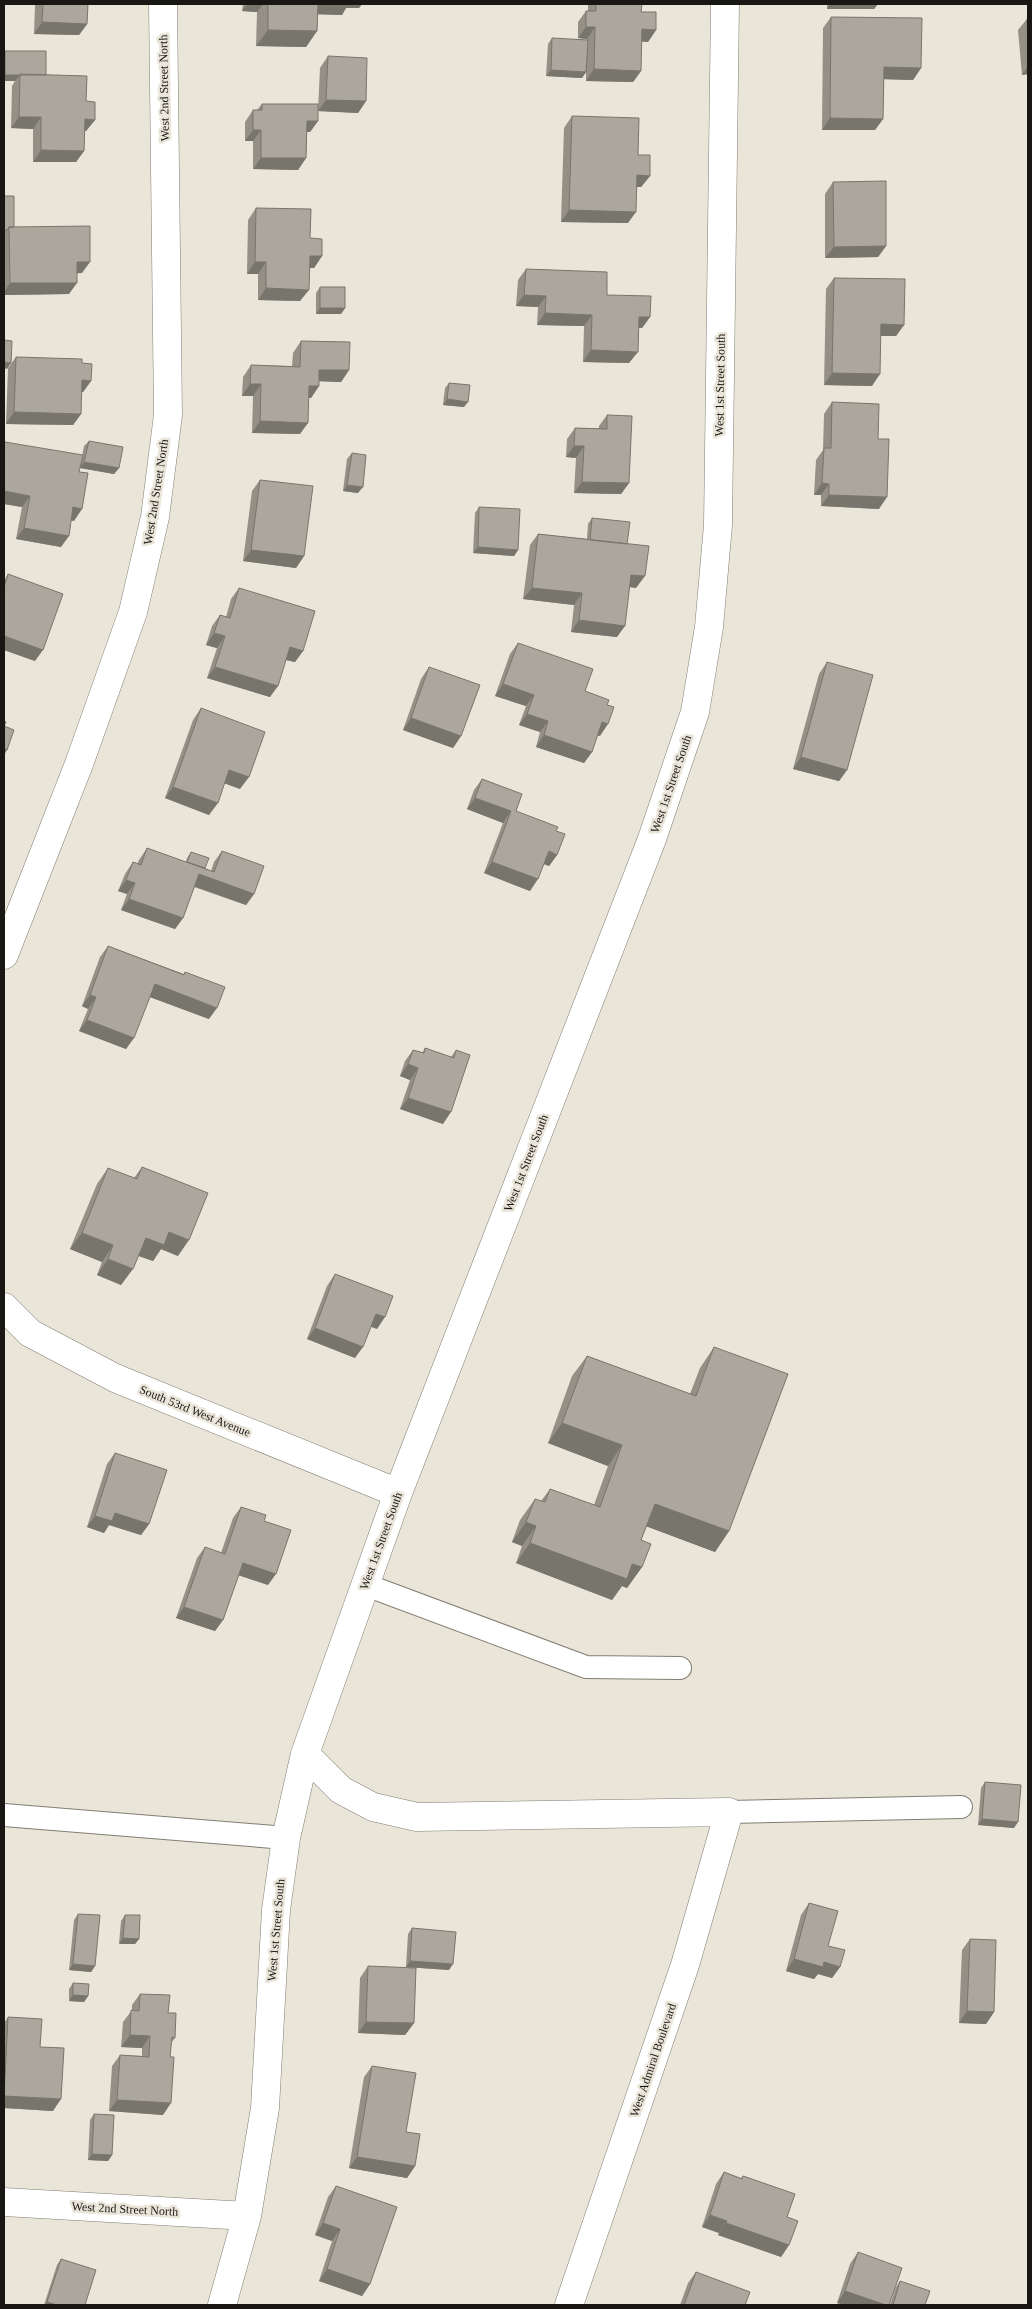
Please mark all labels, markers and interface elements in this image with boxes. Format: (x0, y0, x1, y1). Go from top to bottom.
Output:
street label: West 2nd Street North (156, 35, 172, 141)
street label: West 1st Street South (712, 334, 728, 436)
street label: West 2nd Street North (141, 438, 171, 546)
street label: West 1st Street South (648, 733, 694, 835)
street label: West 1st Street South (501, 1113, 551, 1213)
street label: South 53rd West Avenue (138, 1382, 252, 1440)
street label: West 1st Street South (357, 1490, 405, 1592)
street label: West 1st Street South (265, 1878, 287, 1982)
street label: West Admiral Boulevard (627, 2001, 679, 2119)
street label: West 2nd Street North (71, 2199, 179, 2219)

